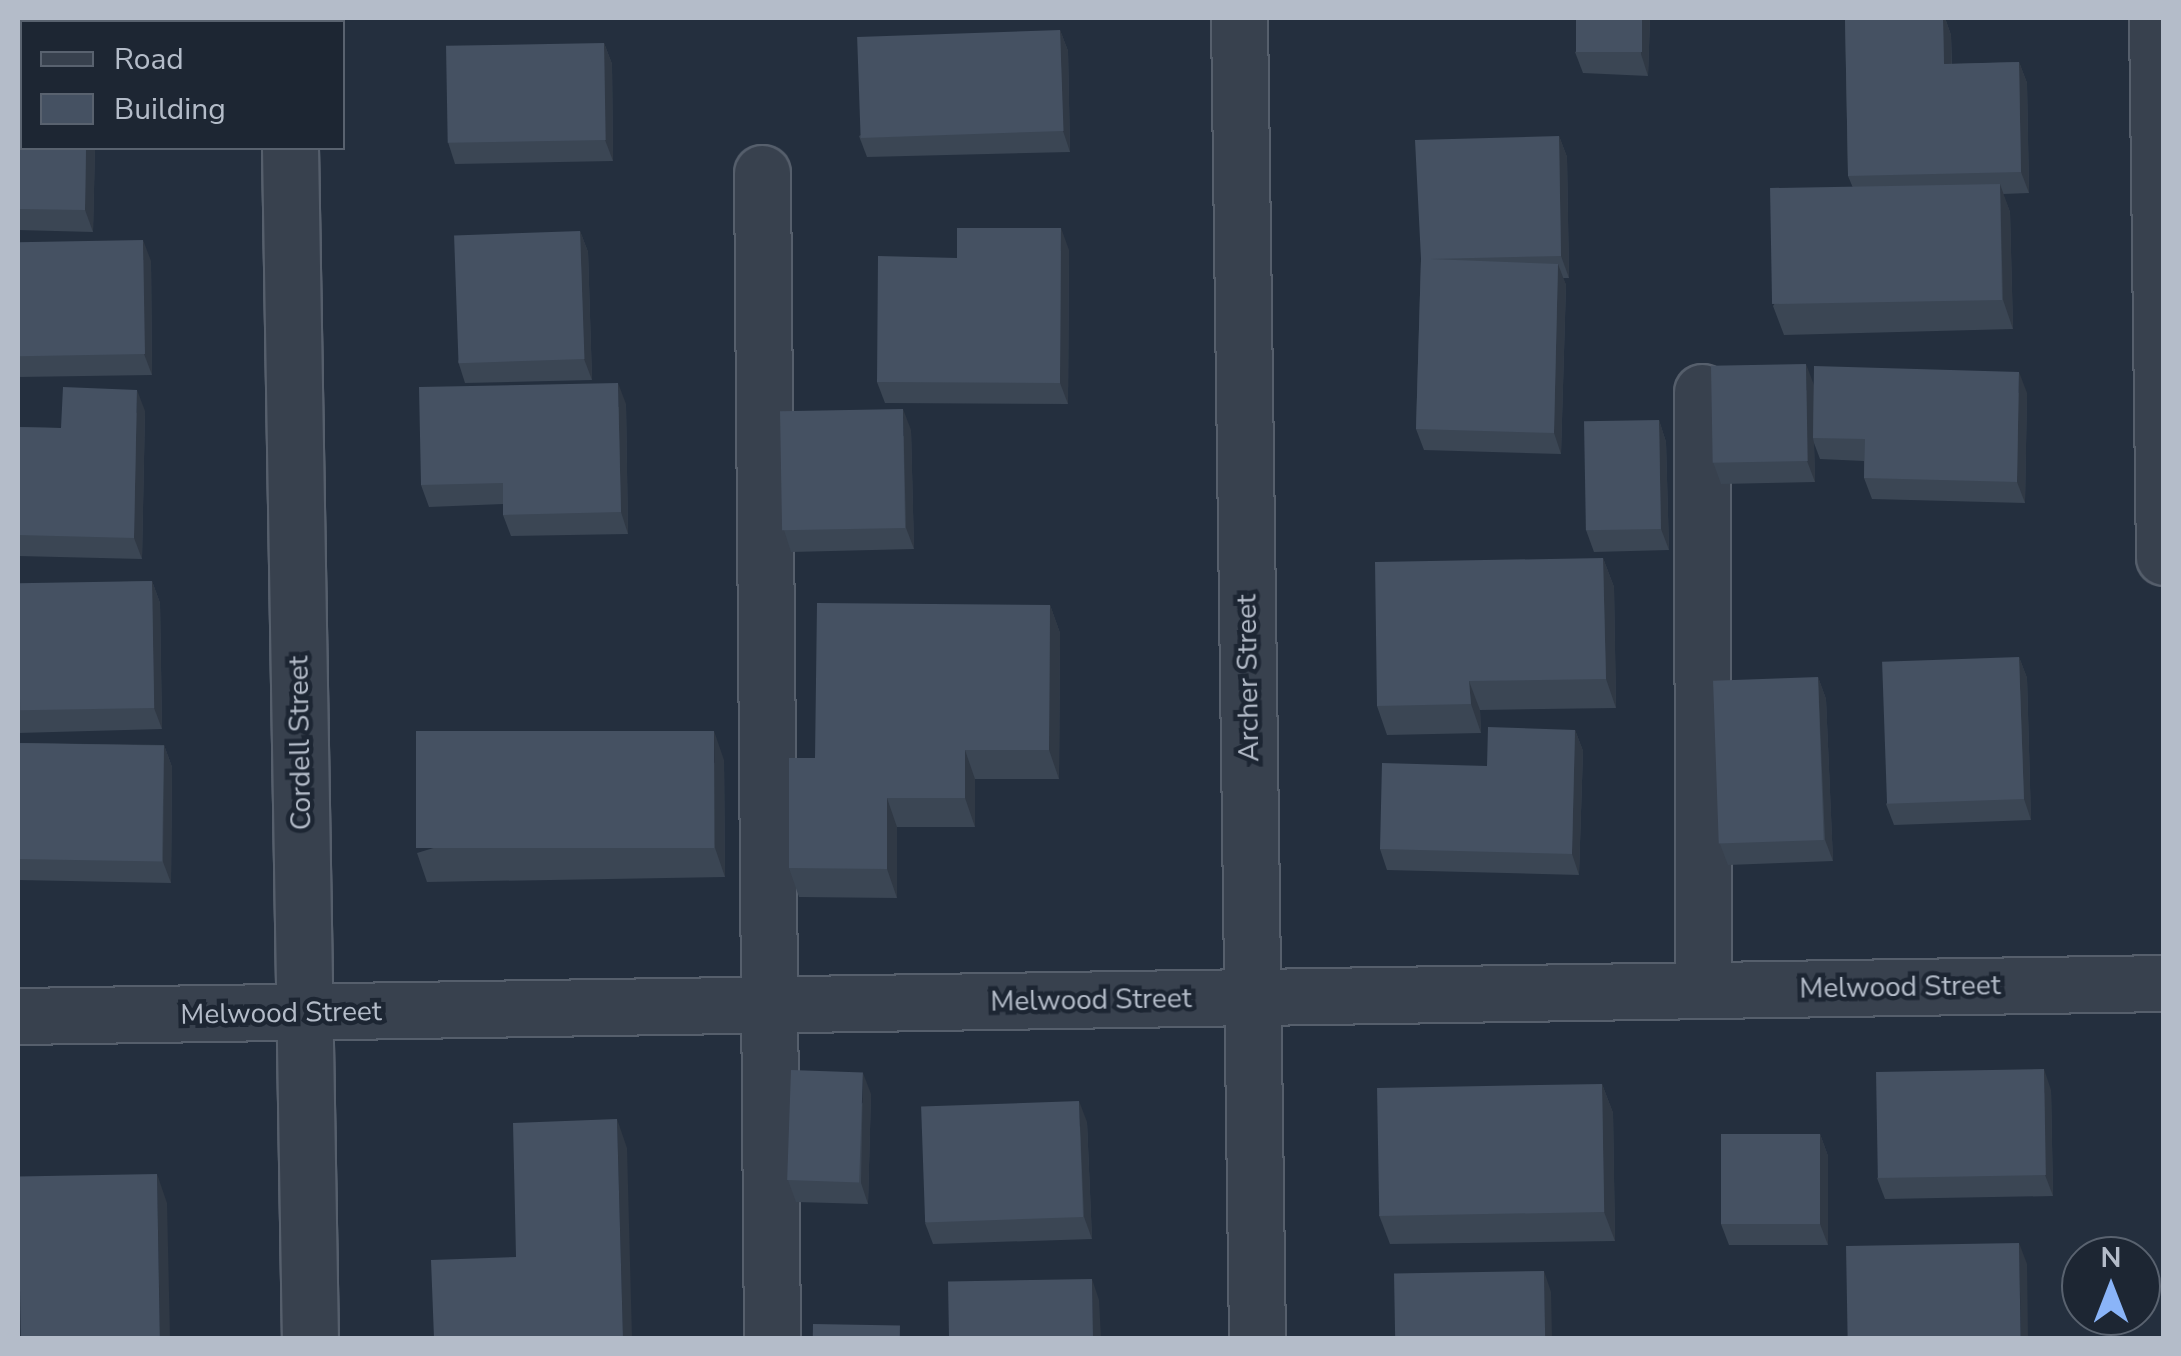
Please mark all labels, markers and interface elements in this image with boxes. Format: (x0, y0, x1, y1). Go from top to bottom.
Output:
legend (20, 20, 345, 150)
text: Road (114, 39, 184, 80)
text: Building (114, 89, 226, 130)
street label: Archer Street (1230, 594, 1266, 762)
street label: Cordell Street (282, 655, 318, 831)
street label: Melwood Street (1799, 968, 2001, 1006)
street label: Melwood Street (990, 981, 1192, 1019)
street label: Melwood Street (180, 994, 382, 1032)
north arrow (2061, 1236, 2161, 1336)
text: N (2101, 1239, 2121, 1277)

